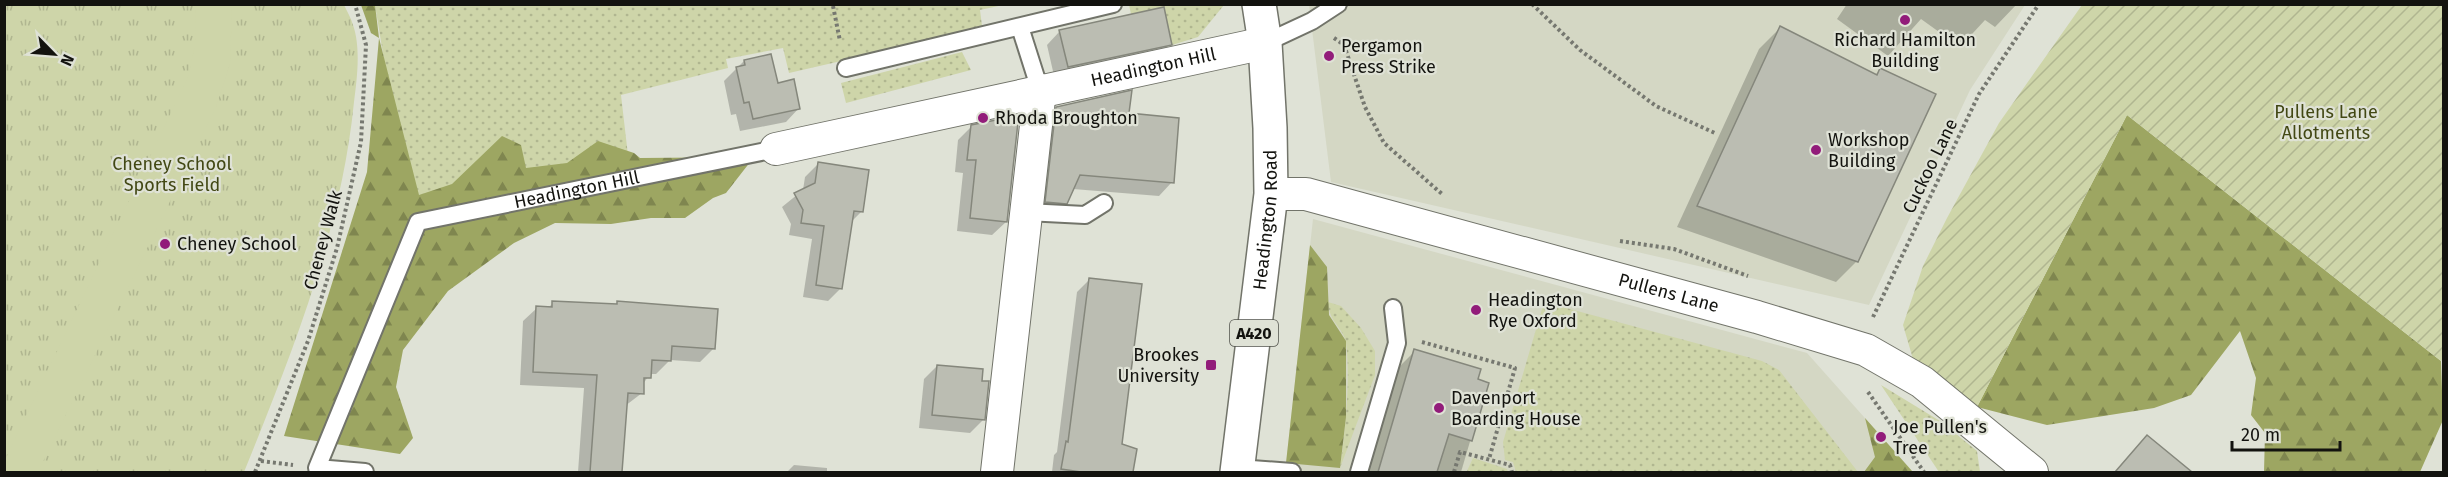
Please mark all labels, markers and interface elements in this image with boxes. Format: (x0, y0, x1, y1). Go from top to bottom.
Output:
marker: Richard Hamilton Building (1898, 13, 1912, 27)
north arrow (24, 24, 84, 84)
place label: Richard Hamilton Building (1834, 29, 1976, 72)
place label: Pergamon Press Strike (1341, 35, 1436, 78)
street label: Headington Hill (1089, 43, 1218, 91)
marker: Pergamon Press Strike (1322, 49, 1336, 63)
text: N (56, 51, 78, 69)
park label: Pullens Lane Allotments (2274, 101, 2378, 144)
place label: Rhoda Broughton (995, 107, 1138, 129)
marker: Rhoda Broughton (976, 111, 990, 125)
street label: Cuckoo Lane (1898, 115, 1962, 217)
place label: Workshop Building (1828, 129, 1909, 172)
marker: Workshop Building (1809, 143, 1823, 157)
street label: Headington Road (1248, 149, 1282, 291)
park label: Cheney School Sports Field (112, 153, 232, 196)
street label: Headington Hill (512, 166, 641, 213)
street label: Cheney Walk (299, 187, 347, 292)
place label: Cheney School (177, 233, 296, 255)
marker: Cheney School (158, 237, 172, 251)
street label: Pullens Lane (1616, 269, 1722, 317)
place label: Headington Rye Oxford (1488, 289, 1583, 332)
marker: Headington Rye Oxford (1469, 303, 1483, 317)
road number: A420 (1230, 320, 1278, 346)
place label: Brookes University (1117, 344, 1199, 387)
marker: Brookes University (1204, 358, 1218, 372)
place label: Davenport Boarding House (1451, 387, 1580, 430)
marker: Davenport Boarding House (1432, 401, 1446, 415)
scale bar (2232, 414, 2340, 452)
place label: Joe Pullen's Tree (1893, 416, 1987, 459)
text: 20 m (2241, 424, 2280, 446)
marker: Joe Pullen's Tree (1874, 430, 1888, 444)

